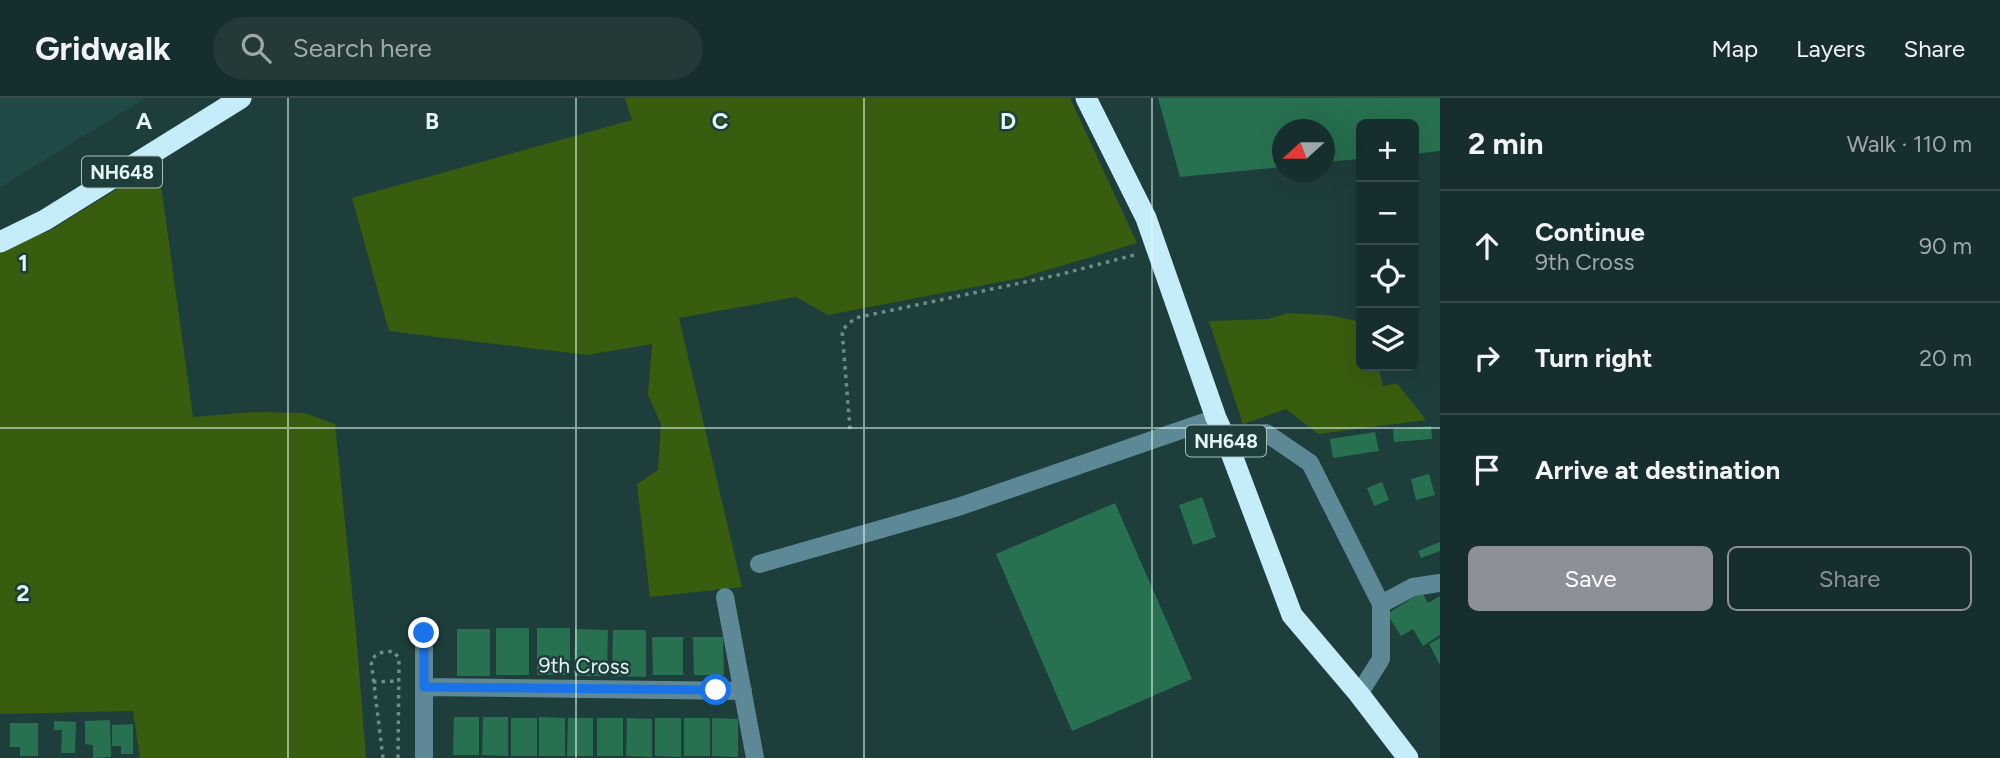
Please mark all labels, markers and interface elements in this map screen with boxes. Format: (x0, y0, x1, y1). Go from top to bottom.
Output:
search box (213, 17, 703, 80)
text: Gridwalk (35, 29, 171, 68)
icon: search (237, 29, 275, 67)
text: Search here (293, 32, 432, 64)
text: Map (1711, 34, 1758, 63)
text: Layers (1796, 34, 1865, 63)
text: Share (1903, 34, 1965, 63)
text: A (136, 107, 153, 135)
text: B (425, 107, 439, 135)
text: C (712, 107, 729, 135)
text: D (1000, 107, 1016, 135)
north arrow (1272, 119, 1335, 182)
map controls (1356, 119, 1419, 371)
button: + (1356, 119, 1419, 182)
text: 2 min (1468, 125, 1544, 162)
text: Walk · 110 m (1847, 130, 1972, 158)
road number: NH648 (82, 156, 162, 188)
button: − (1356, 182, 1419, 245)
text: Continue (1535, 216, 1645, 248)
icon: ahead (1468, 227, 1506, 265)
text: 90 m (1919, 232, 1972, 260)
button: locate (1356, 245, 1419, 308)
text: 9th Cross (1535, 248, 1634, 276)
text: 1 (18, 249, 28, 277)
button: layers (1356, 308, 1419, 371)
icon: right (1468, 339, 1506, 377)
text: Turn right (1535, 342, 1652, 374)
text: 20 m (1919, 344, 1972, 372)
road number: NH648 (1186, 426, 1266, 456)
icon: arrive (1468, 451, 1506, 489)
text: Arrive at destination (1535, 454, 1780, 486)
button: Save (1468, 546, 1713, 611)
button: Share (1727, 546, 1972, 611)
text: 2 (16, 579, 30, 607)
route end (408, 617, 439, 648)
street label: 9th Cross (538, 652, 630, 679)
route start (700, 674, 731, 705)

